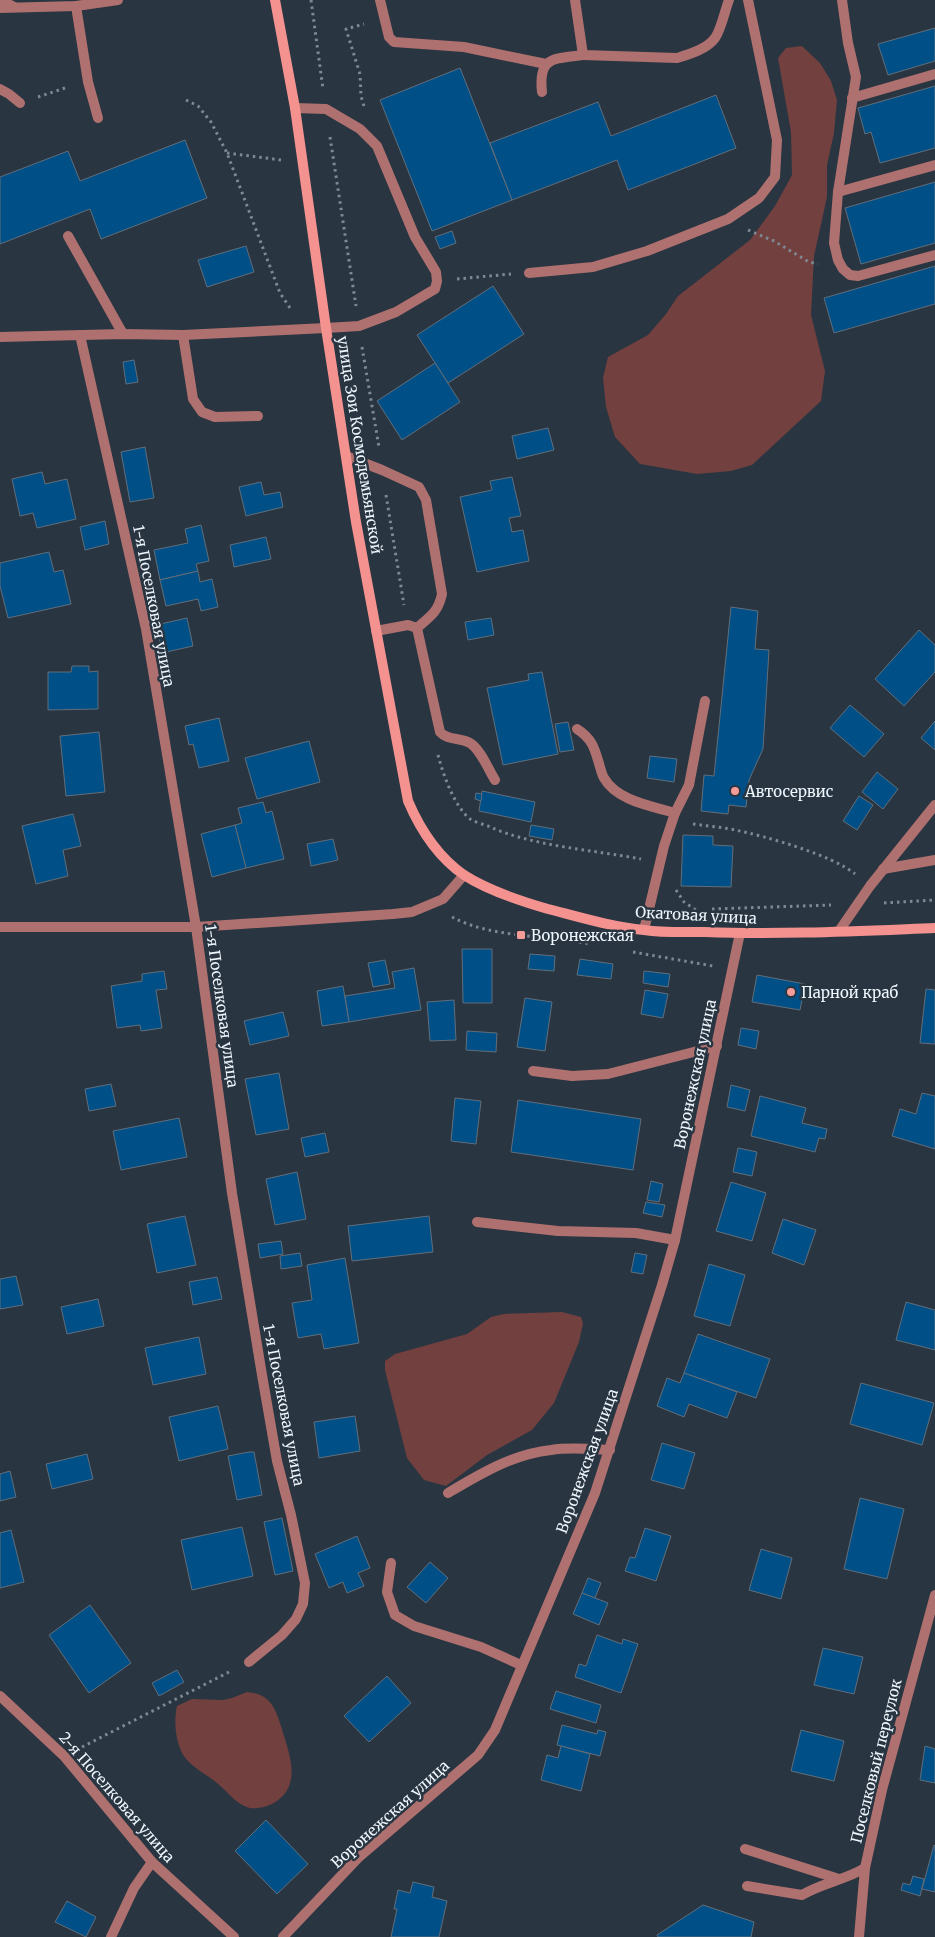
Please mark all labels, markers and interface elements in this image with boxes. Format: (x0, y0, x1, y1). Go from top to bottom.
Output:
street label: улица Зои Космодемьянской (333, 335, 387, 555)
street label: 1-я Поселковая улица (129, 523, 179, 689)
place label: Автосервис (744, 782, 834, 801)
marker: Автосервис (729, 785, 741, 797)
street label: Окатовая улица (635, 902, 757, 928)
street label: 1-я Поселковая улица (201, 923, 243, 1089)
place label: Воронежская (531, 926, 634, 945)
marker: Воронежская (515, 929, 527, 941)
place label: Парной краб (801, 983, 898, 1002)
marker: Парной краб (785, 986, 797, 998)
street label: Воронежская улица (670, 997, 720, 1151)
street label: 1-я Поселковая улица (259, 1322, 309, 1488)
street label: Воронежская улица (552, 1386, 622, 1536)
street label: Поселковый переулок (846, 1676, 906, 1845)
street label: 2-я Поселковая улица (55, 1728, 179, 1866)
street label: Воронежская улица (327, 1756, 453, 1872)

